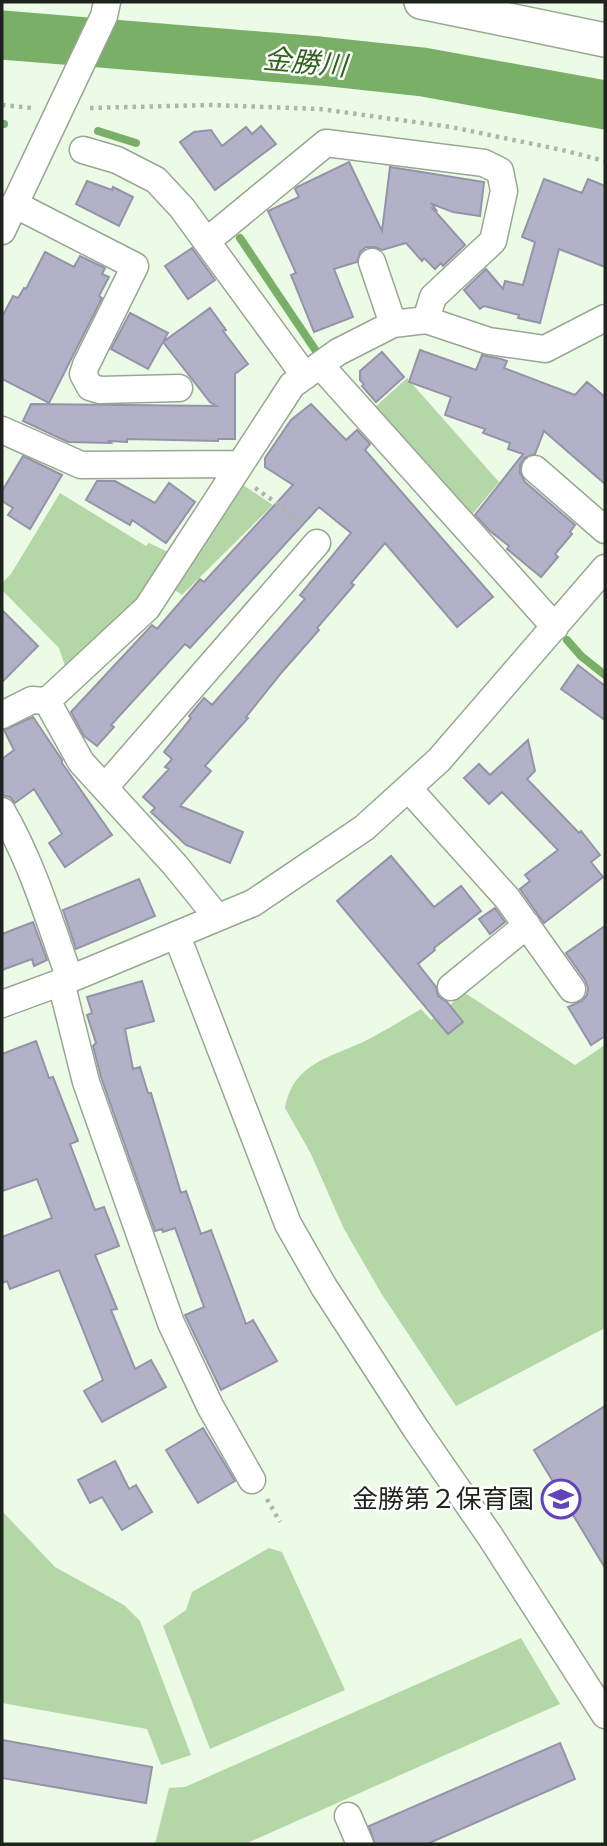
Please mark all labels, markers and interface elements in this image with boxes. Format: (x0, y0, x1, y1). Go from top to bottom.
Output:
water label: 金勝川 (262, 41, 351, 83)
school or university icon: 金勝第２保育園 (540, 1478, 582, 1520)
place label: 金勝第２保育園 (352, 1483, 534, 1515)

